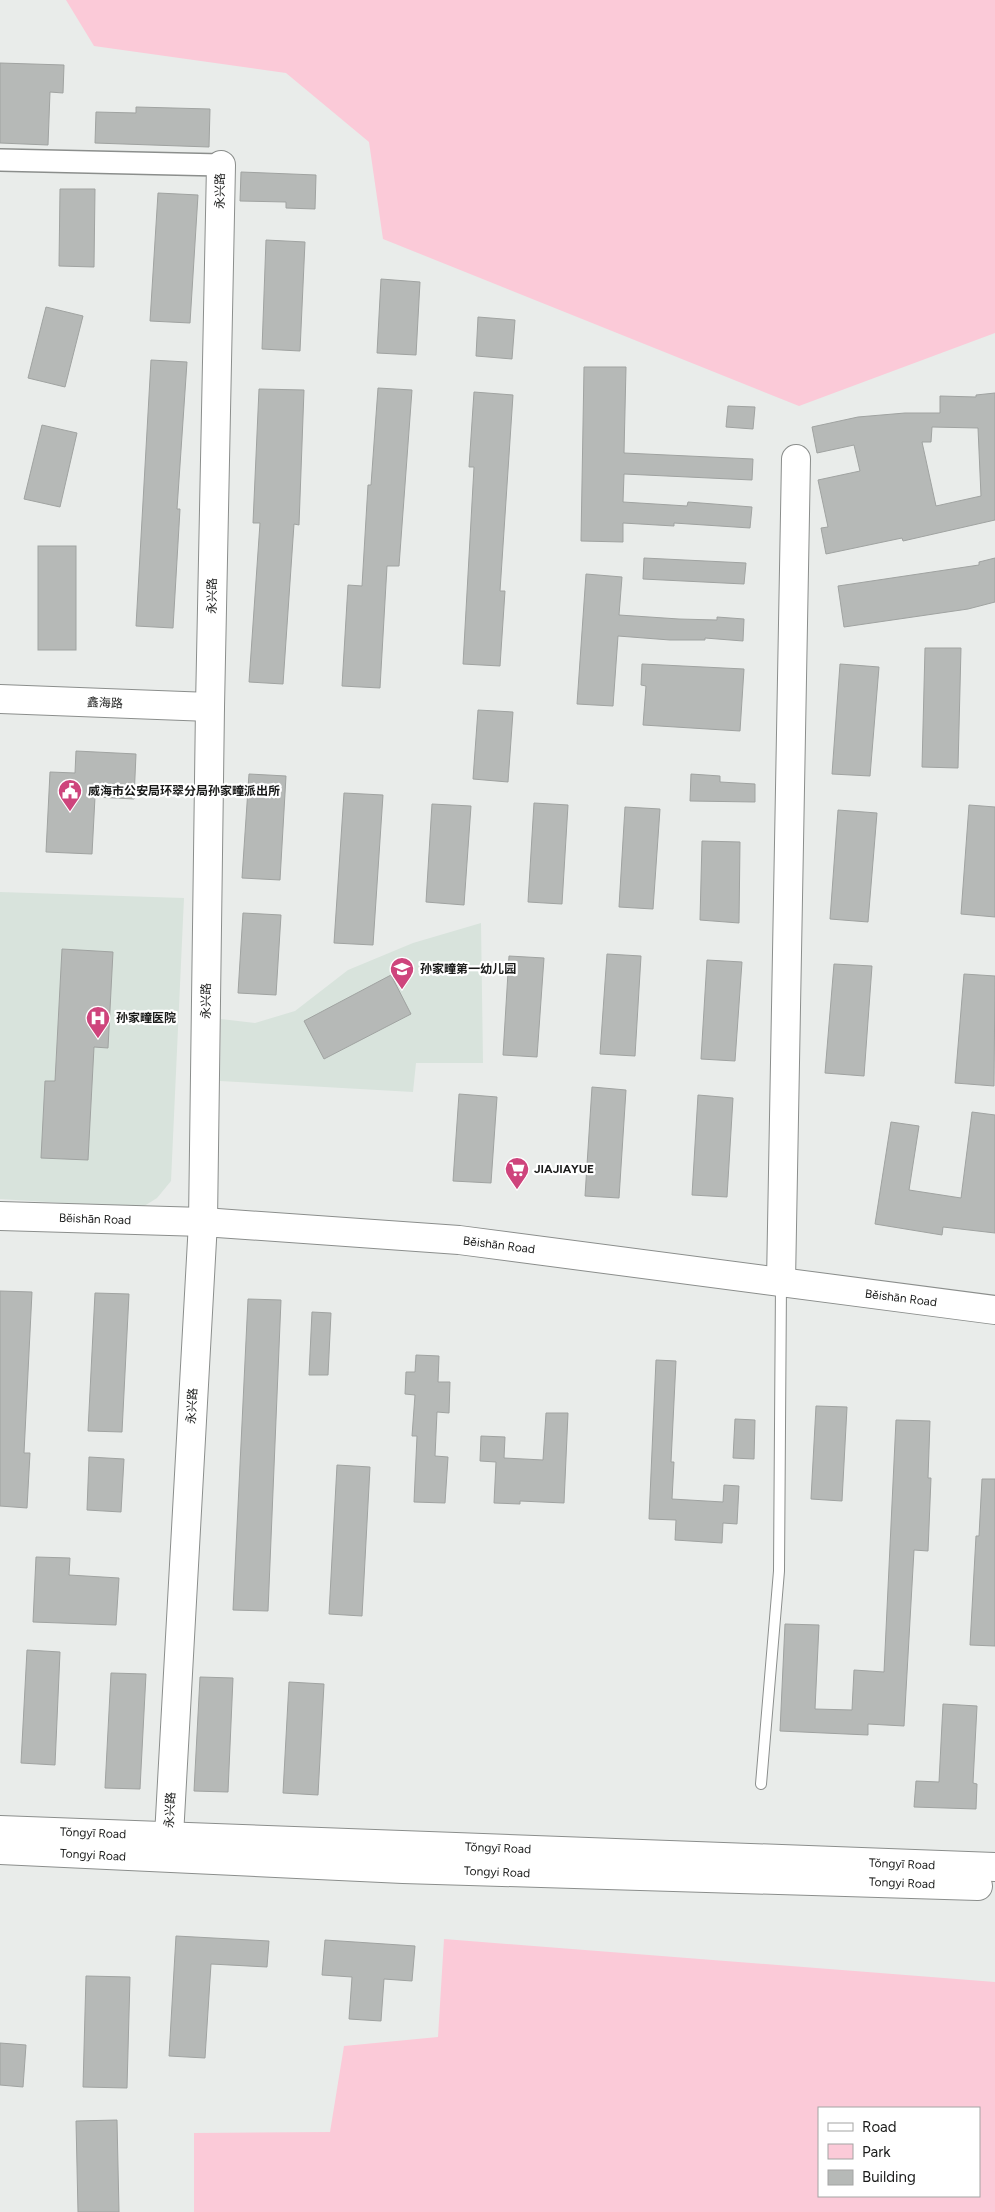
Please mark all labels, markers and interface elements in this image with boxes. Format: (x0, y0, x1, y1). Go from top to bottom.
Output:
street label: 永兴路 (213, 173, 227, 209)
street label: 永兴路 (205, 578, 219, 614)
street label: 鑫海路 (87, 695, 123, 711)
public building icon: 威海市公安局环翠分局孙家疃派出所 (57, 778, 83, 812)
place label: 威海市公安局环翠分局孙家疃派出所 (88, 784, 280, 798)
school or university icon: 孙家疃第一幼儿园 (389, 956, 415, 990)
place label: 孙家疃第一幼儿园 (420, 962, 516, 976)
street label: 永兴路 (199, 983, 213, 1019)
hospital icon: 孙家疃医院 (85, 1005, 111, 1039)
place label: 孙家疃医院 (116, 1011, 176, 1025)
supermarket icon: JIAJIAYUE (504, 1156, 530, 1190)
place label: JIAJIAYUE (534, 1162, 594, 1176)
street label: Běishān Road (59, 1211, 131, 1227)
street label: Běishān Road (462, 1234, 536, 1256)
street label: Běishān Road (864, 1287, 938, 1309)
street label: 永兴路 (184, 1388, 200, 1424)
street label: 永兴路 (162, 1792, 178, 1828)
street label: Tǒngyī Road (60, 1825, 126, 1841)
street label: Tǒngyī Road (465, 1840, 531, 1856)
street label: Tongyi Road (60, 1846, 126, 1864)
street label: Tǒngyī Road (869, 1856, 935, 1872)
street label: Tongyi Road (464, 1864, 530, 1880)
street label: Tongyi Road (869, 1875, 935, 1891)
legend (818, 2107, 980, 2197)
text: Road (862, 2118, 897, 2136)
text: Park (862, 2143, 891, 2161)
text: Building (862, 2168, 916, 2186)

